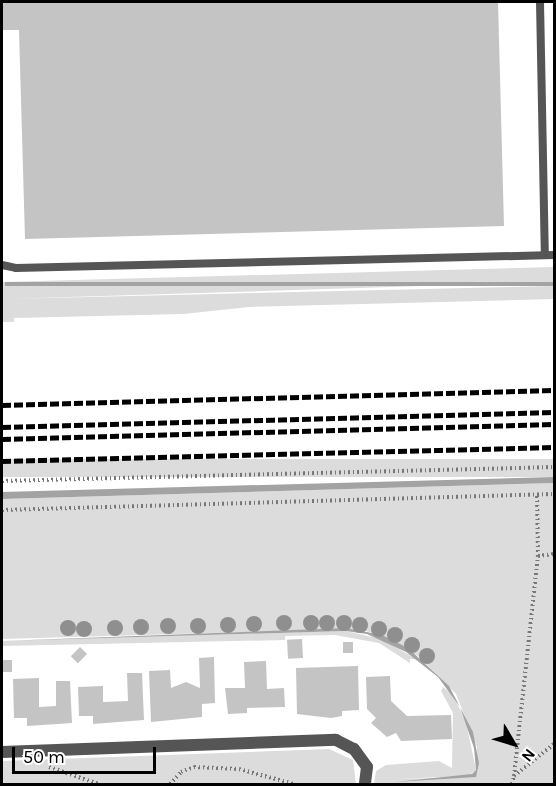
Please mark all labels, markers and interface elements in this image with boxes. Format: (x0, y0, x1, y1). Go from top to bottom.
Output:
north arrow (484, 714, 544, 774)
scale bar (15, 735, 159, 773)
text: N (518, 745, 540, 766)
text: 50 m (23, 746, 65, 768)

